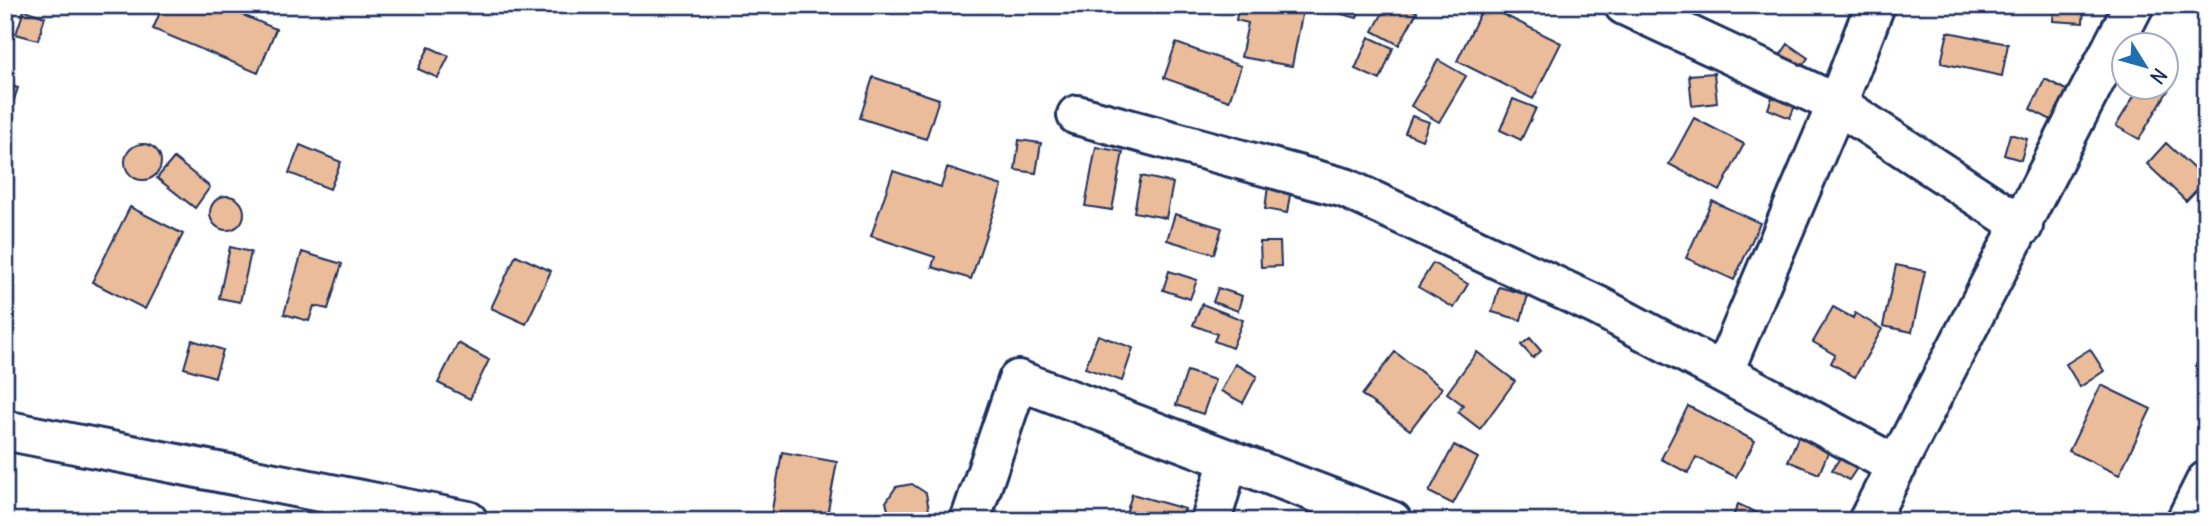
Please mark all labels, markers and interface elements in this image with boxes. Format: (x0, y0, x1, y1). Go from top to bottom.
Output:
north arrow (2110, 32, 2180, 102)
text: N (2145, 64, 2172, 89)

